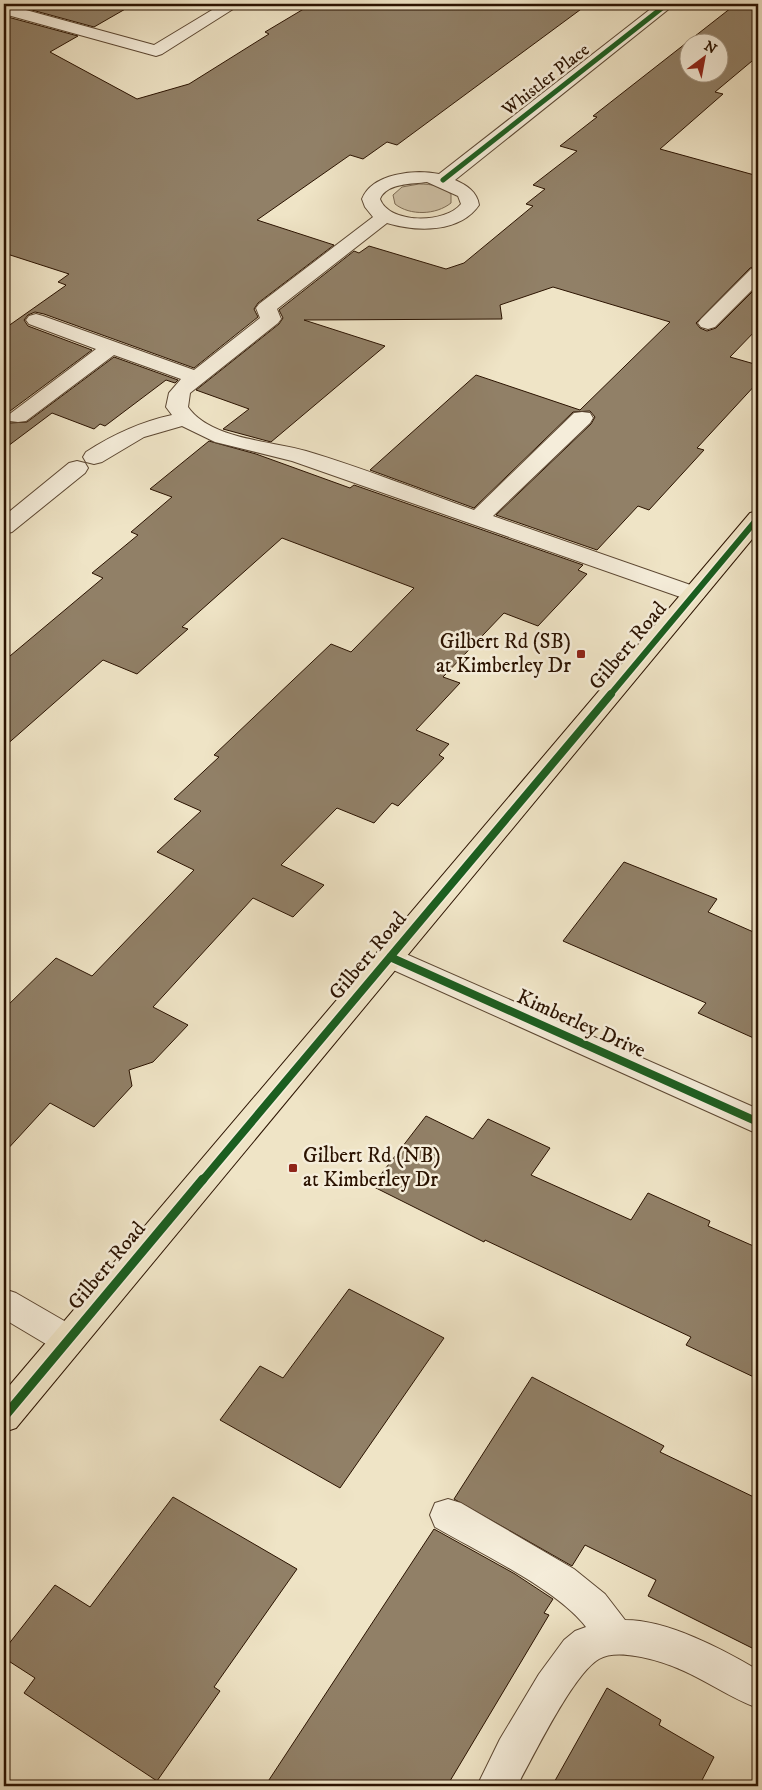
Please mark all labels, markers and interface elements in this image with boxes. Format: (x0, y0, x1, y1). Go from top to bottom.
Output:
north arrow (680, 32, 730, 82)
text: N (701, 37, 720, 59)
street label: Whistler Place (497, 39, 594, 122)
street label: Gilbert Road (584, 596, 673, 696)
place label: Gilbert Rd (SB) at Kimberley Dr (436, 629, 571, 679)
marker: Gilbert Rd (SB) at Kimberley Dr (575, 648, 587, 660)
street label: Gilbert Road (324, 906, 413, 1006)
street label: Kimberley Drive (513, 984, 650, 1064)
place label: Gilbert Rd (NB) at Kimberley Dr (303, 1143, 441, 1193)
marker: Gilbert Rd (NB) at Kimberley Dr (287, 1162, 299, 1174)
street label: Gilbert Road (63, 1216, 152, 1316)

